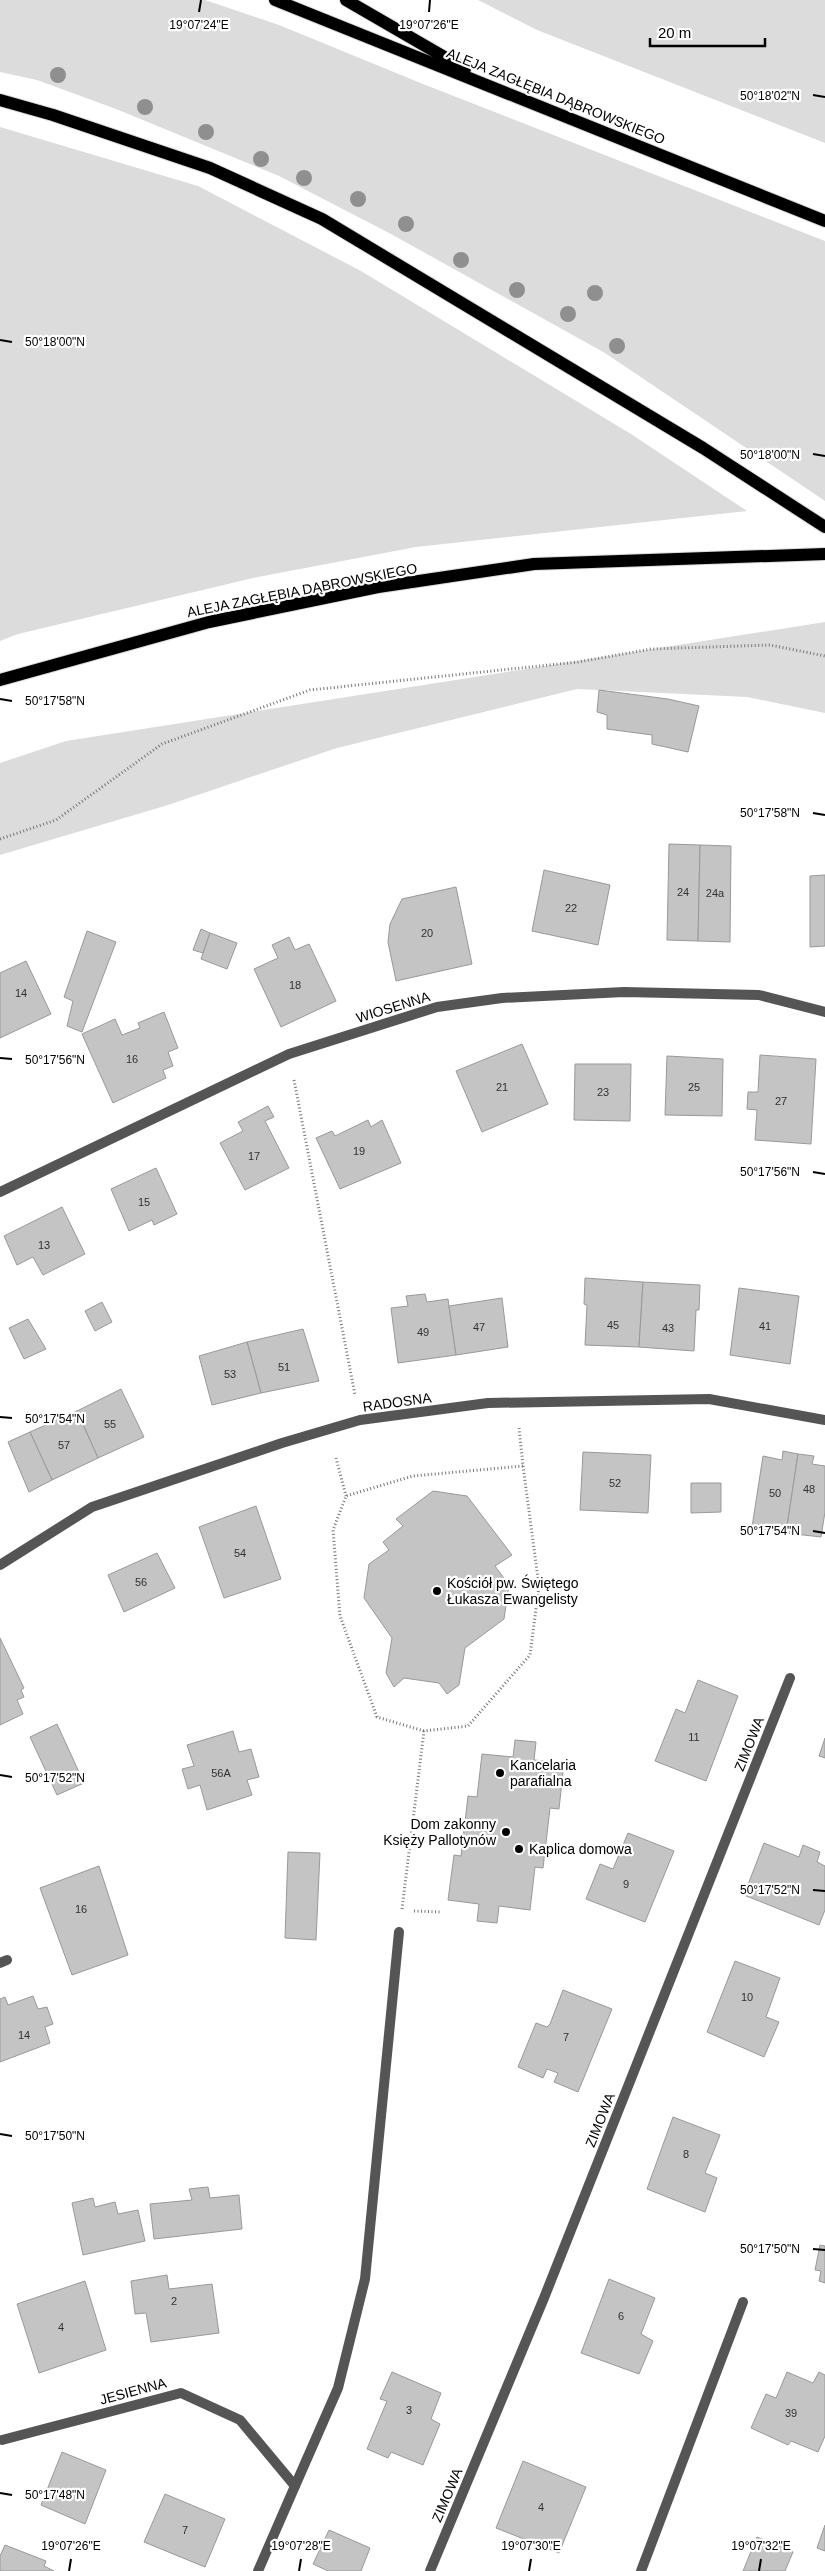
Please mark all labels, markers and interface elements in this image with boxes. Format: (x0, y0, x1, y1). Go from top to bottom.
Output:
scale bar (650, 15, 765, 47)
text: 19°07'24"E (169, 18, 229, 32)
text: 19°07'26"E (399, 18, 459, 32)
text: 20 m (658, 24, 691, 41)
street label: ALEJA ZAGŁĘBIA DĄBROWSKIEGO (444, 45, 668, 147)
text: 50°18'02"N (740, 89, 800, 103)
text: 50°18'00"N (25, 335, 85, 349)
text: 50°18'00"N (740, 448, 800, 462)
street label: ALEJA ZAGŁĘBIA DĄBROWSKIEGO (186, 560, 419, 620)
text: 50°17'58"N (25, 694, 85, 708)
text: 50°17'58"N (740, 806, 800, 820)
house number: 24 (677, 886, 689, 898)
house number: 24a (706, 887, 725, 899)
house number: 22 (565, 902, 577, 914)
house number: 20 (421, 927, 433, 939)
house number: 18 (289, 979, 301, 991)
house number: 14 (15, 987, 27, 999)
street label: WIOSENNA (354, 988, 432, 1026)
text: 50°17'56"N (25, 1053, 85, 1067)
house number: 16 (126, 1053, 138, 1065)
house number: 21 (496, 1081, 508, 1093)
house number: 25 (688, 1081, 700, 1093)
house number: 23 (597, 1086, 609, 1098)
house number: 27 (775, 1095, 787, 1107)
house number: 19 (353, 1145, 365, 1157)
house number: 17 (248, 1150, 260, 1162)
text: 50°17'56"N (740, 1165, 800, 1179)
house number: 15 (138, 1196, 150, 1208)
house number: 13 (38, 1239, 50, 1251)
house number: 45 (607, 1319, 619, 1331)
house number: 41 (759, 1320, 771, 1332)
house number: 47 (473, 1321, 485, 1333)
house number: 43 (662, 1322, 674, 1334)
house number: 49 (417, 1326, 429, 1338)
house number: 51 (278, 1361, 290, 1373)
house number: 53 (224, 1368, 236, 1380)
street label: RADOSNA (362, 1389, 433, 1415)
text: 50°17'54"N (25, 1412, 85, 1426)
house number: 55 (104, 1418, 116, 1430)
house number: 57 (58, 1439, 70, 1451)
house number: 52 (609, 1477, 621, 1489)
house number: 48 (803, 1483, 815, 1495)
house number: 50 (769, 1487, 781, 1499)
text: 50°17'54"N (740, 1524, 800, 1538)
house number: 54 (234, 1547, 246, 1559)
place label: Kościół pw. Świętego Łukasza Ewangelisty (447, 1574, 579, 1607)
house number: 56 (135, 1576, 147, 1588)
marker: Kościół pw. Świętego Łukasza Ewangelisty (431, 1585, 443, 1597)
street label: ZIMOWA (731, 1714, 767, 1773)
house number: 11 (688, 1731, 700, 1743)
place label: Kancelaria parafialna (510, 1757, 576, 1789)
house number: 56A (211, 1767, 231, 1779)
marker: Kancelaria parafialna (494, 1767, 506, 1779)
text: 50°17'52"N (25, 1771, 85, 1785)
place label: Dom zakonny Księży Pallotynów (383, 1816, 497, 1848)
marker: Dom zakonny Księży Pallotynów (500, 1826, 512, 1838)
place label: Kaplica domowa (529, 1841, 632, 1857)
marker: Kaplica domowa (513, 1843, 525, 1855)
house number: 9 (623, 1878, 629, 1890)
text: 50°17'52"N (740, 1883, 800, 1897)
house number: 16 (75, 1903, 87, 1915)
house number: 10 (741, 1991, 753, 2003)
house number: 14 (18, 2029, 30, 2041)
house number: 7 (563, 2031, 569, 2043)
street label: ZIMOWA (582, 2090, 618, 2149)
text: 50°17'50"N (25, 2129, 85, 2143)
house number: 8 (683, 2148, 689, 2160)
text: 50°17'50"N (740, 2242, 800, 2256)
house number: 2 (171, 2295, 177, 2307)
house number: 6 (618, 2310, 624, 2322)
house number: 4 (58, 2321, 64, 2333)
street label: JESIENNA (98, 2374, 169, 2408)
house number: 3 (406, 2404, 412, 2416)
house number: 39 (785, 2407, 797, 2419)
street label: ZIMOWA (428, 2465, 466, 2524)
text: 50°17'48"N (25, 2488, 85, 2502)
house number: 4 (538, 2501, 544, 2513)
house number: 7 (182, 2524, 188, 2536)
text: 19°07'26"E (41, 2539, 101, 2553)
text: 19°07'28"E (271, 2539, 331, 2553)
text: 19°07'30"E (501, 2539, 561, 2553)
text: 19°07'32"E (731, 2539, 791, 2553)

